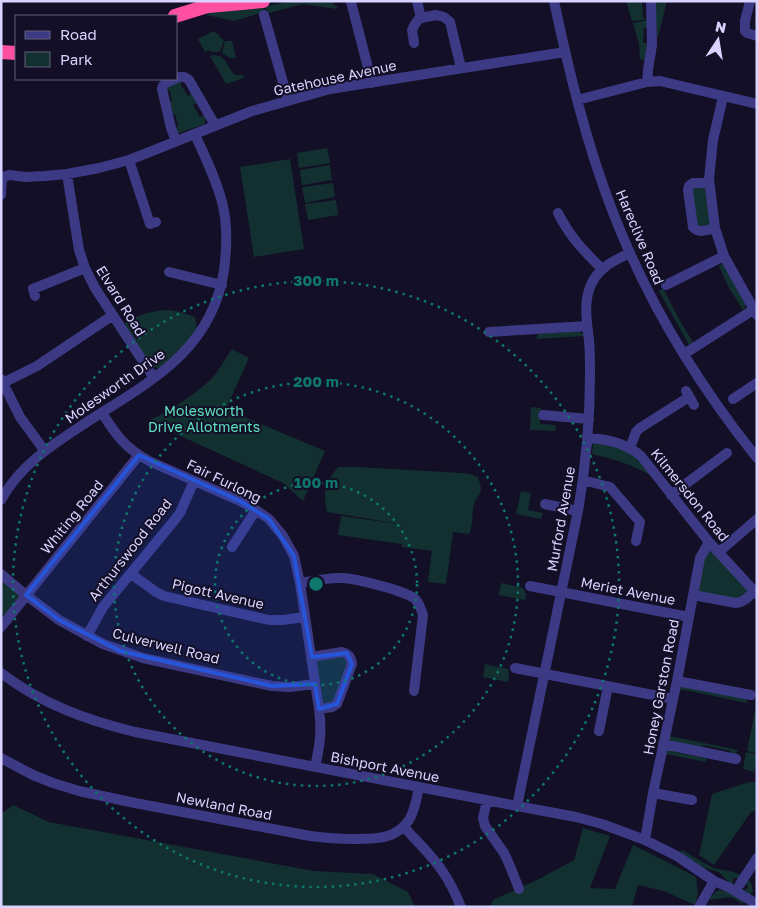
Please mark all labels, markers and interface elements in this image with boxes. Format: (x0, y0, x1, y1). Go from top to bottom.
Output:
legend (15, 15, 178, 80)
north arrow (693, 15, 743, 65)
text: N (714, 17, 728, 36)
text: Road (60, 25, 97, 43)
text: Park (60, 50, 93, 68)
street label: Gatehouse Avenue (272, 56, 398, 99)
street label: Hareclive Road (613, 187, 668, 287)
street label: Elvard Road (93, 262, 150, 339)
text: 300 m (293, 271, 339, 289)
street label: Molesworth Drive (61, 345, 168, 426)
text: 200 m (293, 372, 339, 390)
park label: Molesworth Drive Allotments (148, 402, 260, 435)
street label: Kilmersdon Road (648, 445, 733, 545)
street label: Fair Furlong (184, 455, 264, 506)
street label: Murford Avenue (543, 465, 578, 573)
text: 100 m (294, 473, 338, 491)
street label: Whiting Road (37, 476, 107, 557)
street label: Arthurswood Road (84, 495, 175, 604)
street label: Meriet Avenue (579, 573, 677, 608)
street label: Pigott Avenue (170, 575, 266, 612)
centre of rings (307, 575, 325, 593)
street label: Honey Garston Road (639, 618, 682, 756)
street label: Culverwell Road (111, 624, 221, 667)
street label: Bishport Avenue (329, 748, 441, 785)
street label: Newland Road (175, 788, 274, 823)

